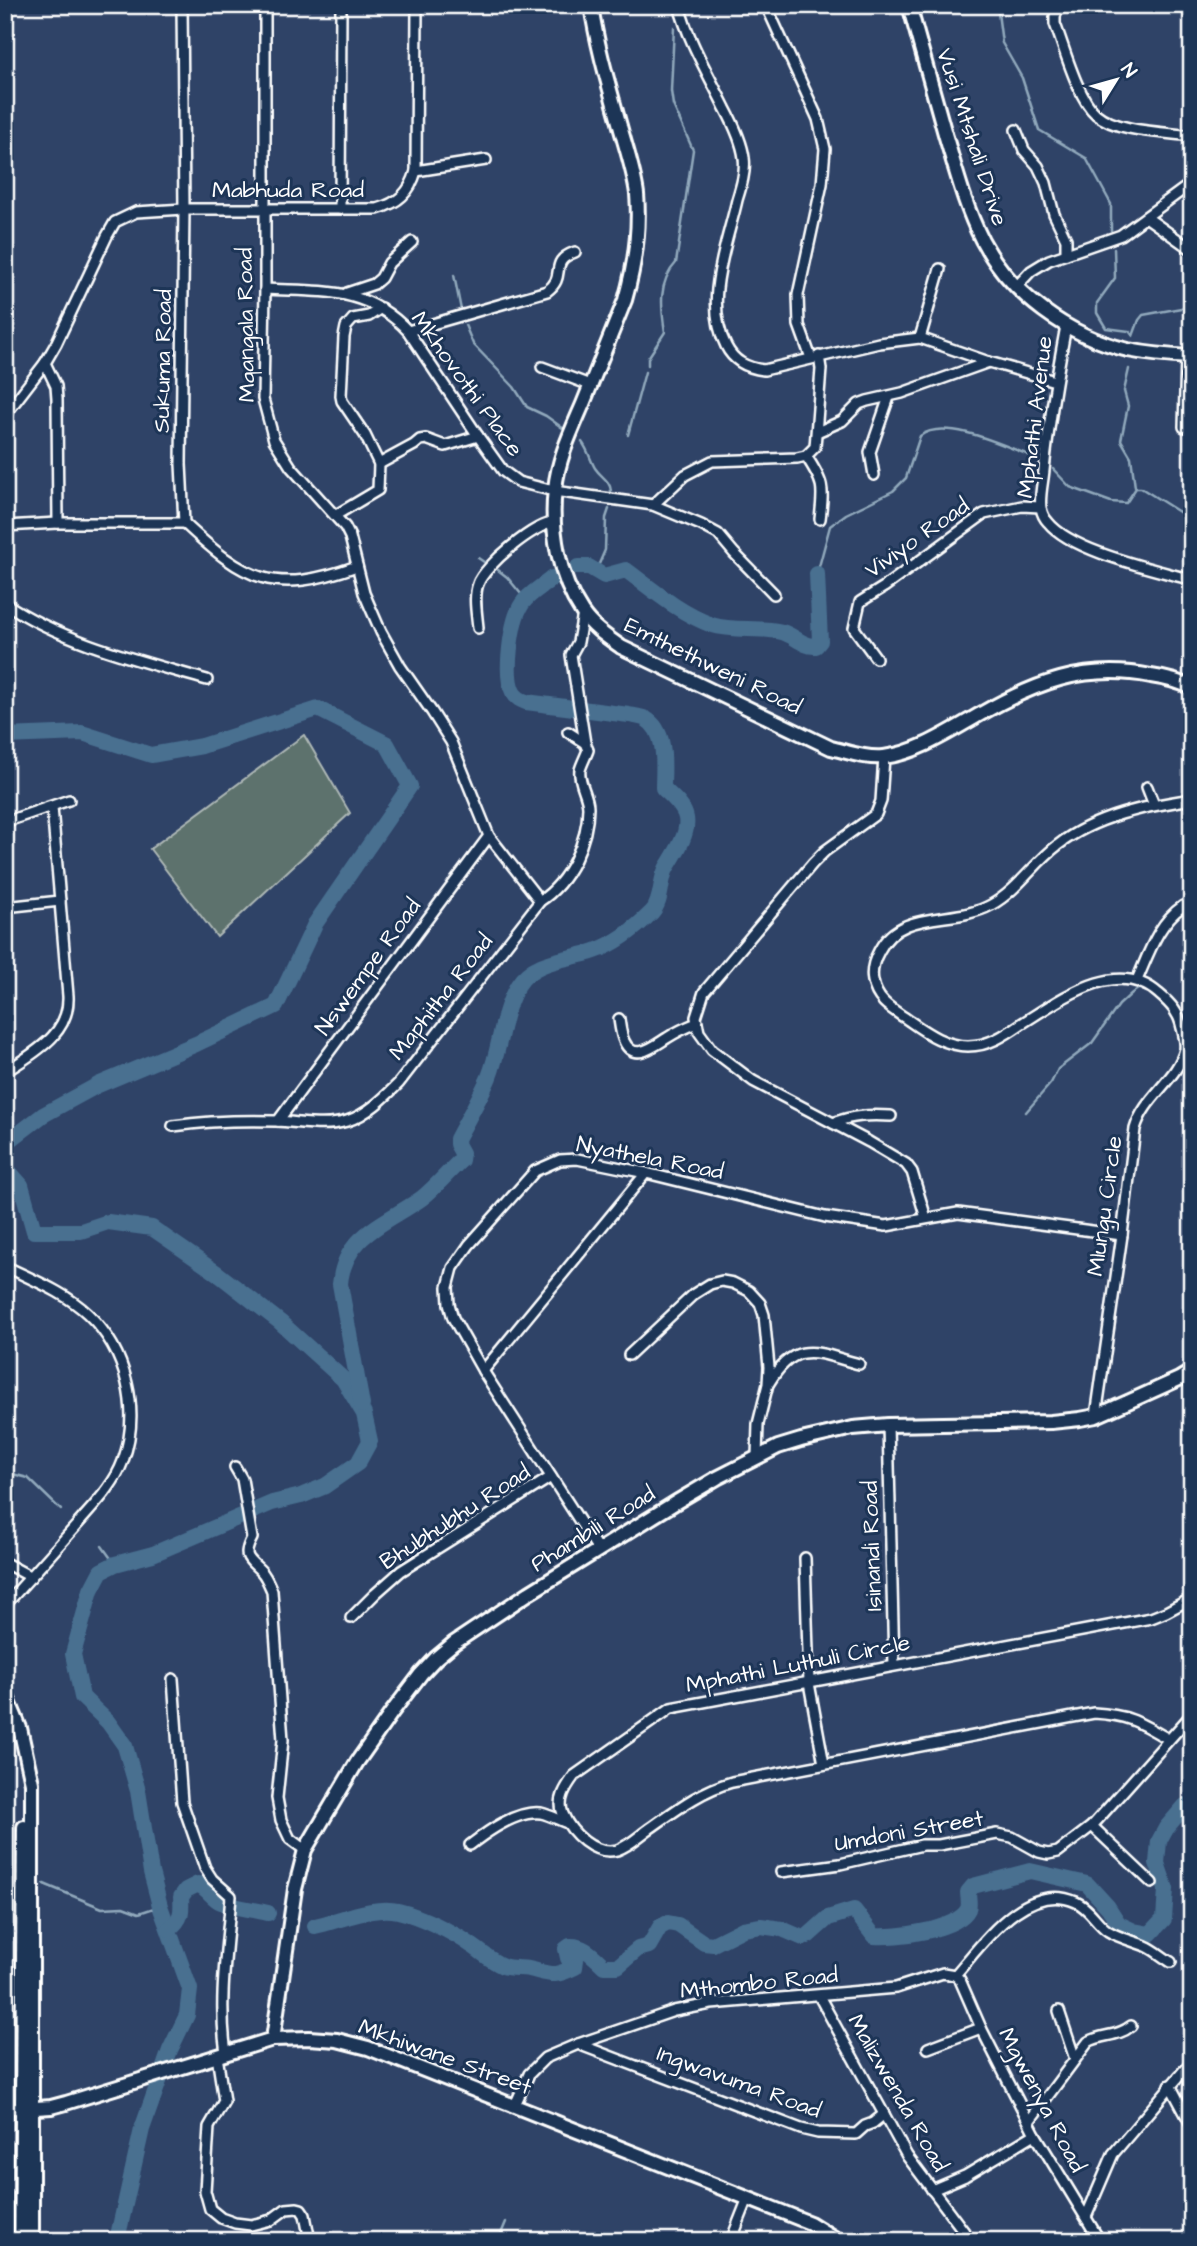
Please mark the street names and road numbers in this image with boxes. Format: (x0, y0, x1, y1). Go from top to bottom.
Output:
street label: Vusi Mtshali Drive (928, 44, 1016, 230)
street label: Mabhuda Road (212, 174, 364, 206)
street label: Mqangala Road (229, 247, 264, 403)
street label: Sukuma Road (146, 289, 180, 433)
street label: Mkhovothi Place (403, 305, 531, 463)
street label: Mphathi Avenue (1009, 334, 1061, 500)
street label: Viviyo Road (858, 490, 976, 587)
street label: Emthethweni Road (619, 609, 807, 723)
street label: Nswempe Road (307, 892, 429, 1042)
street label: Maphitha Road (381, 927, 501, 1067)
street label: Nyathela Road (574, 1128, 726, 1189)
street label: Mlungu Circle (1079, 1134, 1132, 1278)
street label: Bhubhubhu Road (374, 1456, 537, 1578)
street label: Phambili Road (525, 1478, 662, 1580)
street label: Isinandi Road (854, 1480, 890, 1612)
street label: Mphathi Luthuli Circle (683, 1627, 913, 1701)
street label: Umdoni Street (832, 1802, 987, 1860)
street label: Mthombo Road (679, 1959, 840, 2007)
street label: Malizwenda Road (840, 2008, 956, 2178)
street label: Mkhiwane Street (354, 2011, 537, 2103)
street label: Mgwenya Road (989, 2022, 1094, 2179)
street label: Ingwavuma Road (652, 2037, 826, 2128)

